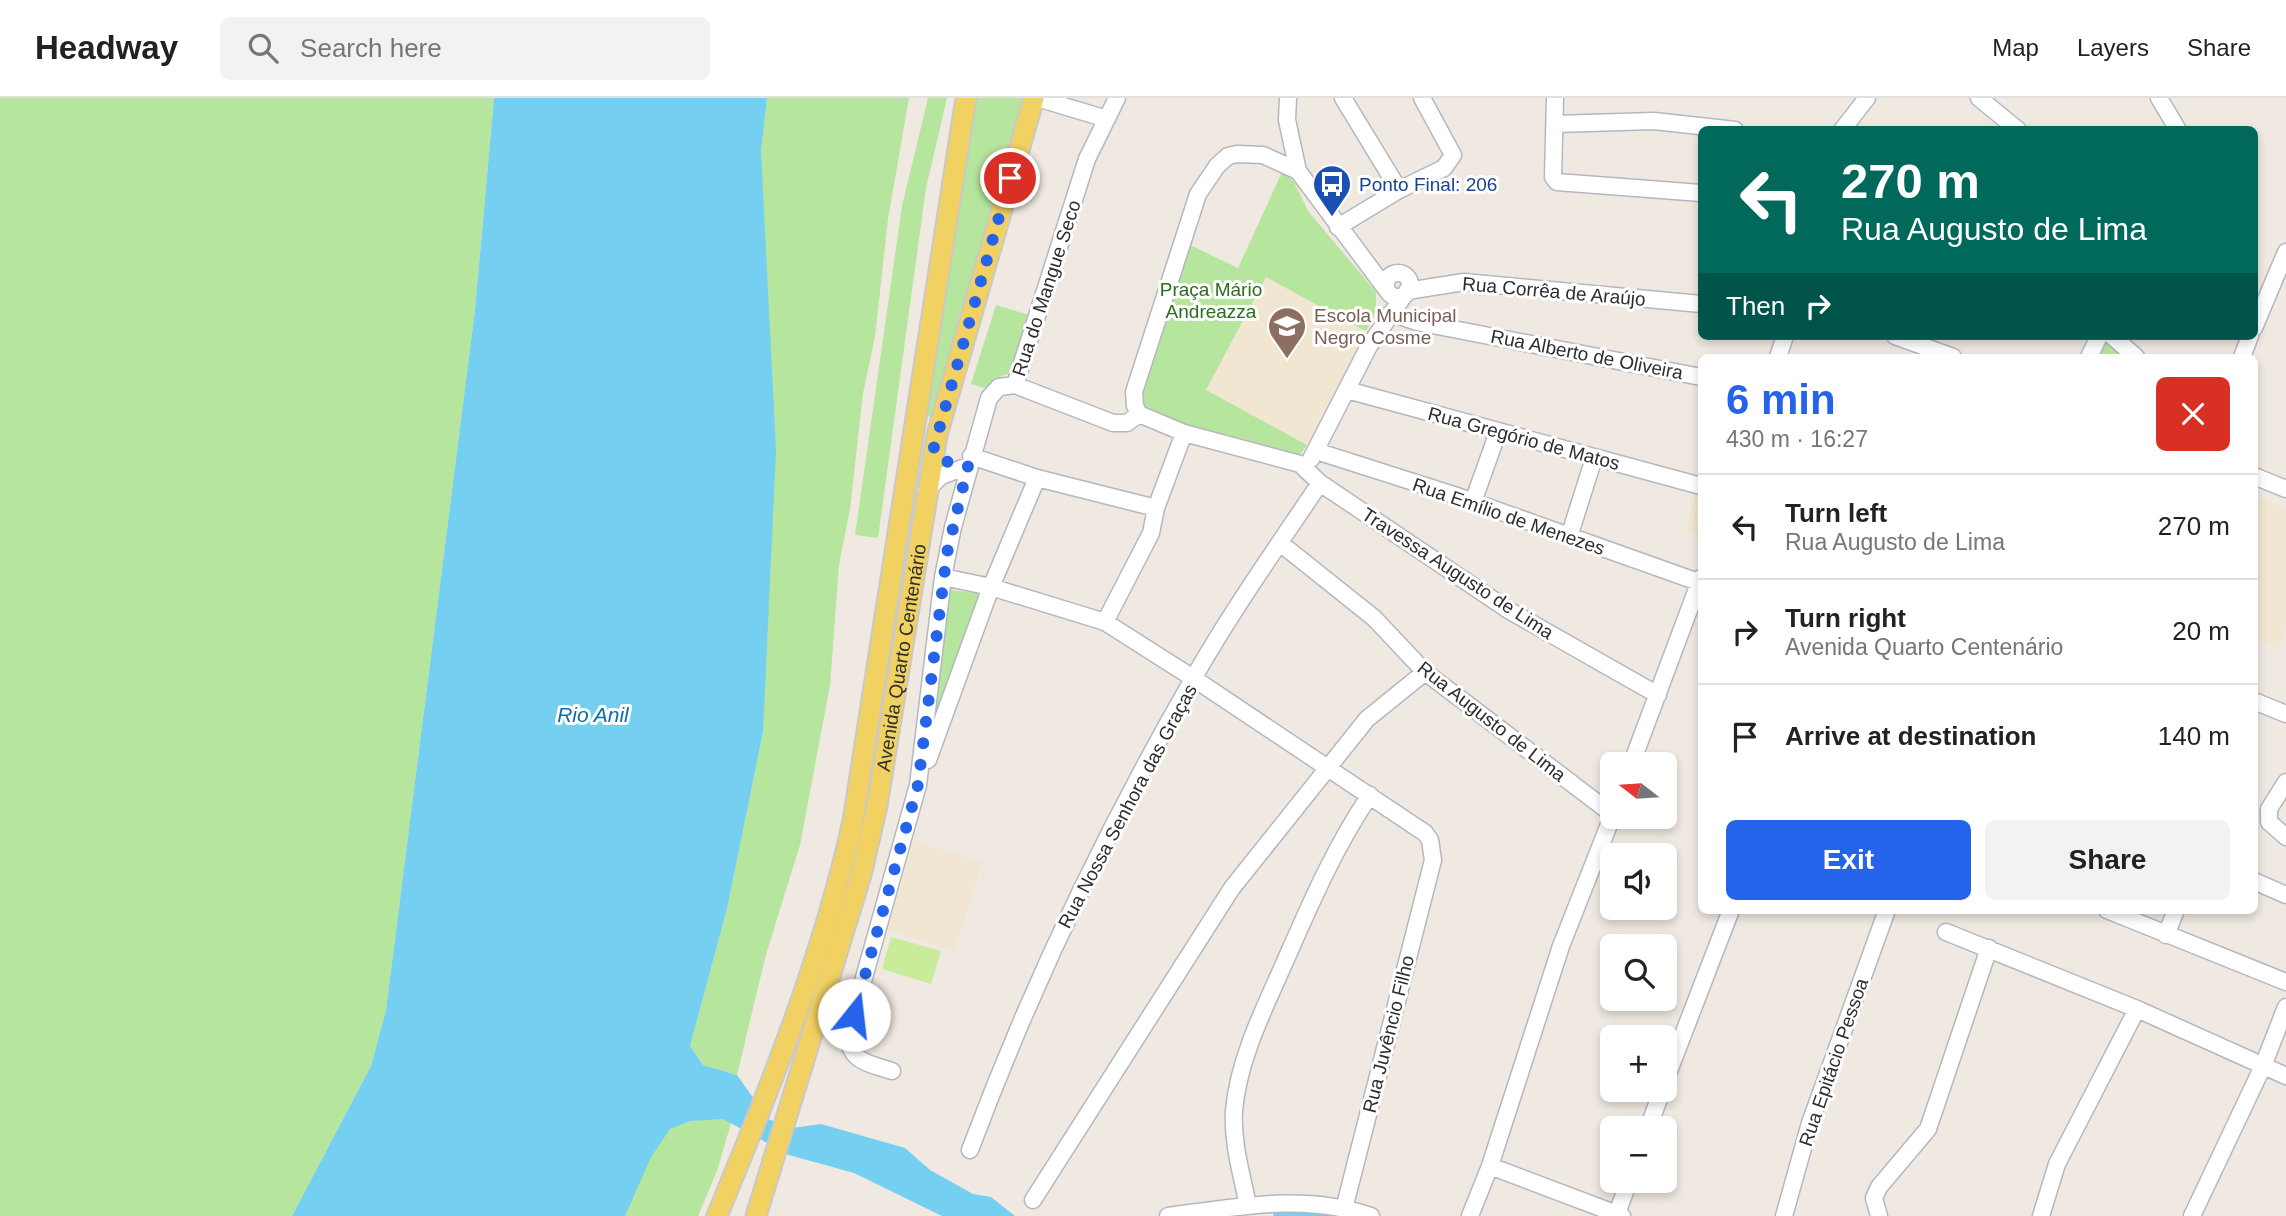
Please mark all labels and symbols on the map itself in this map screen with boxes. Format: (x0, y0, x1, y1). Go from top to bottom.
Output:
pin (980, 148, 1040, 208)
bus stop icon: Ponto Final: 206 (1311, 163, 1353, 218)
place label: Ponto Final: 206 (1359, 174, 1497, 195)
street label: Rua do Mangue Seco (1008, 198, 1085, 379)
street label: Rua Corrêa de Araújo (1462, 273, 1646, 310)
park label: Praça Mário Andreazza (1160, 279, 1262, 322)
school or university icon: Escola Municipal Negro Cosme (1266, 305, 1308, 360)
place label: Escola Municipal Negro Cosme (1314, 305, 1457, 348)
street label: Rua Alberto de Oliveira (1489, 326, 1685, 384)
street label: Rua Gregório de Matos (1426, 403, 1622, 474)
street label: Rua Emílio de Menezes (1410, 474, 1608, 559)
street label: Travessa Augusto de Lima (1358, 504, 1558, 644)
street label: Avenida Quarto Centenário (873, 542, 930, 773)
street label: Rua Augusto de Lima (1414, 657, 1570, 786)
street label: Rua Nossa Senhora das Graças (1054, 681, 1201, 932)
water label: Rio Anil (557, 703, 630, 726)
north arrow (1600, 752, 1676, 830)
street label: Rua Juvêncio Filho (1359, 953, 1418, 1115)
street label: Rua Epitácio Pessoa (1795, 975, 1872, 1149)
position arrow (817, 978, 891, 1052)

